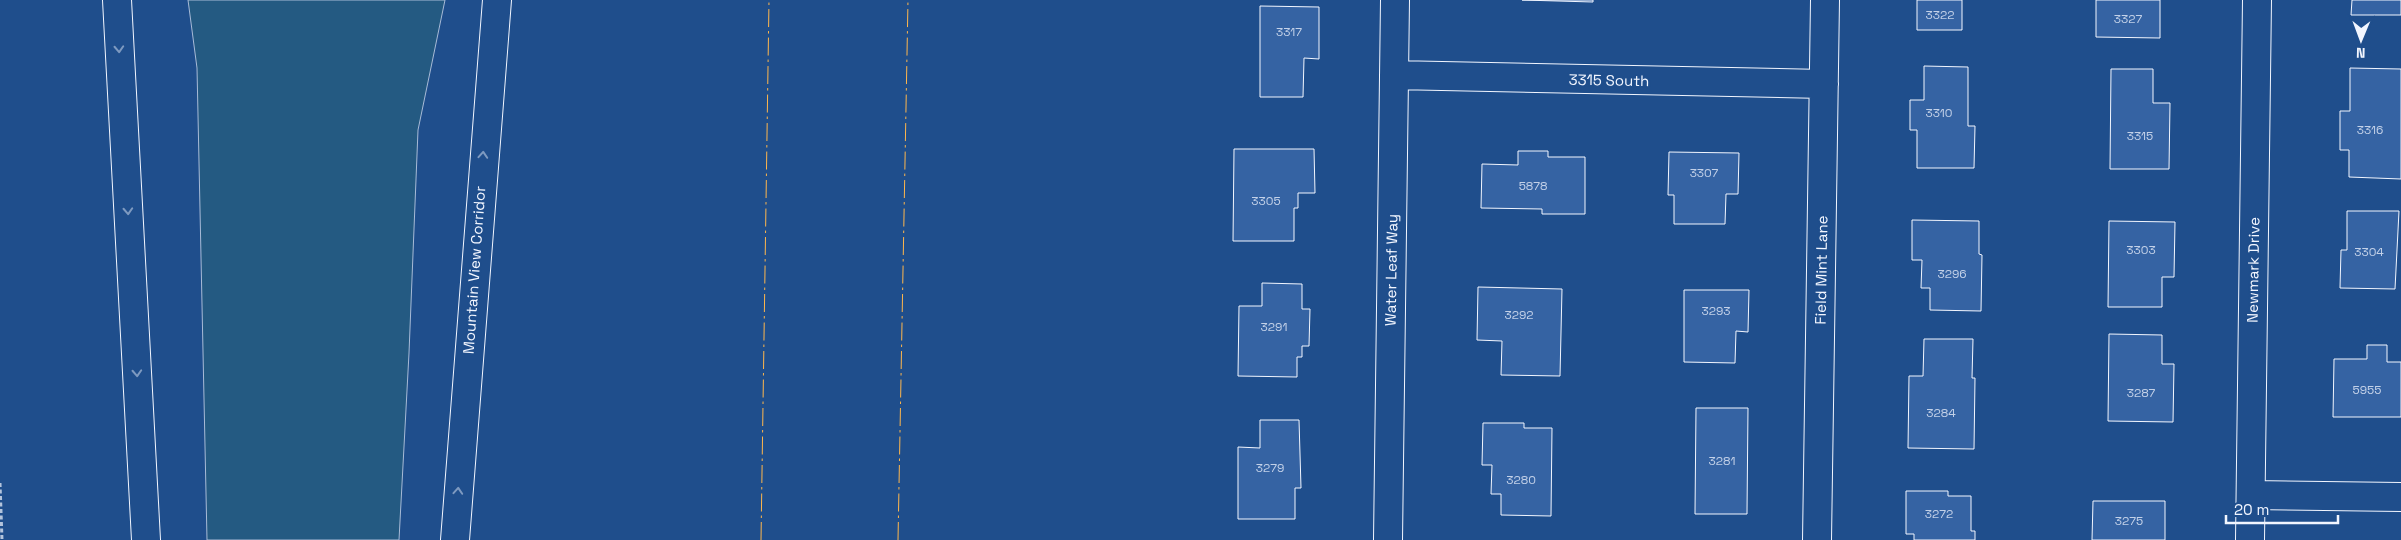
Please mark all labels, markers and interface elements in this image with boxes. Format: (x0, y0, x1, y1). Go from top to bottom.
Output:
house number: 3322 (1926, 7, 1954, 23)
house number: 3327 (2114, 11, 2142, 27)
north arrow (2336, 15, 2386, 65)
house number: 3317 (1276, 24, 1302, 40)
text: N (2356, 44, 2366, 62)
one-way arrow (114, 45, 125, 53)
street label: 3315 South (1568, 70, 1650, 90)
house number: 3310 (1925, 105, 1953, 121)
house number: 3316 (2357, 122, 2383, 138)
house number: 3315 (2127, 128, 2153, 144)
one-way arrow (478, 151, 489, 159)
house number: 3307 (1690, 165, 1719, 181)
house number: 5878 (1519, 178, 1547, 194)
street label: Mountain View Corridor (459, 185, 489, 355)
house number: 3305 (1251, 193, 1281, 209)
one-way arrow (123, 207, 134, 215)
street label: Water Leaf Way (1381, 214, 1401, 326)
street label: Field Mint Lane (1811, 215, 1831, 325)
street label: Newmark Drive (2243, 217, 2263, 323)
house number: 3303 (2126, 242, 2156, 258)
house number: 3304 (2354, 244, 2384, 260)
house number: 3296 (1937, 266, 1967, 282)
house number: 3293 (1701, 303, 1731, 319)
house number: 3292 (1504, 307, 1534, 323)
house number: 3291 (1261, 319, 1287, 335)
one-way arrow (131, 369, 142, 377)
house number: 5955 (2353, 382, 2381, 398)
house number: 3287 (2127, 385, 2156, 401)
house number: 3284 (1926, 405, 1956, 421)
house number: 3281 (1709, 453, 1735, 469)
house number: 3279 (1256, 460, 1284, 476)
house number: 3280 (1506, 472, 1536, 488)
one-way arrow (453, 487, 464, 495)
scale bar (2226, 492, 2338, 524)
text: 20 m (2234, 500, 2269, 519)
house number: 3272 (1925, 506, 1953, 522)
house number: 3275 (2115, 513, 2143, 529)

